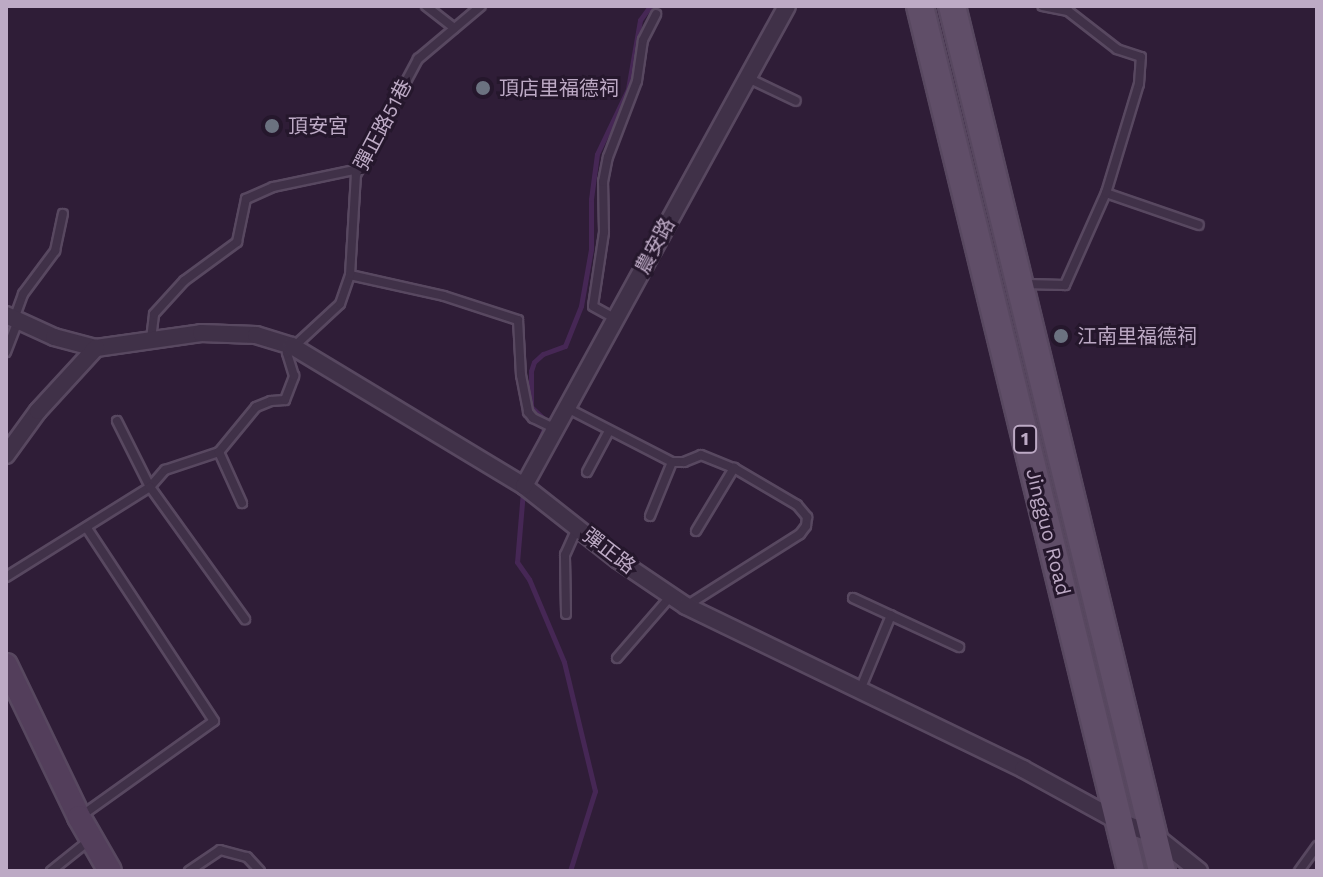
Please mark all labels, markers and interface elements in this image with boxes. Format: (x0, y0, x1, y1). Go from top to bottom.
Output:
street label: 彈正路51巷 (349, 75, 417, 175)
place label: 頂店里福德祠 (499, 76, 619, 100)
marker: 頂店里福德祠 (474, 79, 492, 97)
place label: 頂安宮 (288, 114, 348, 138)
marker: 頂安宮 (263, 117, 281, 135)
street label: 農安路 (630, 214, 680, 278)
place label: 江南里福德祠 (1077, 324, 1197, 348)
marker: 江南里福德祠 (1052, 327, 1070, 345)
road number: 1 (1013, 425, 1037, 453)
street label: Jingguo Road (1021, 466, 1075, 598)
street label: 彈正路 (578, 523, 640, 579)

